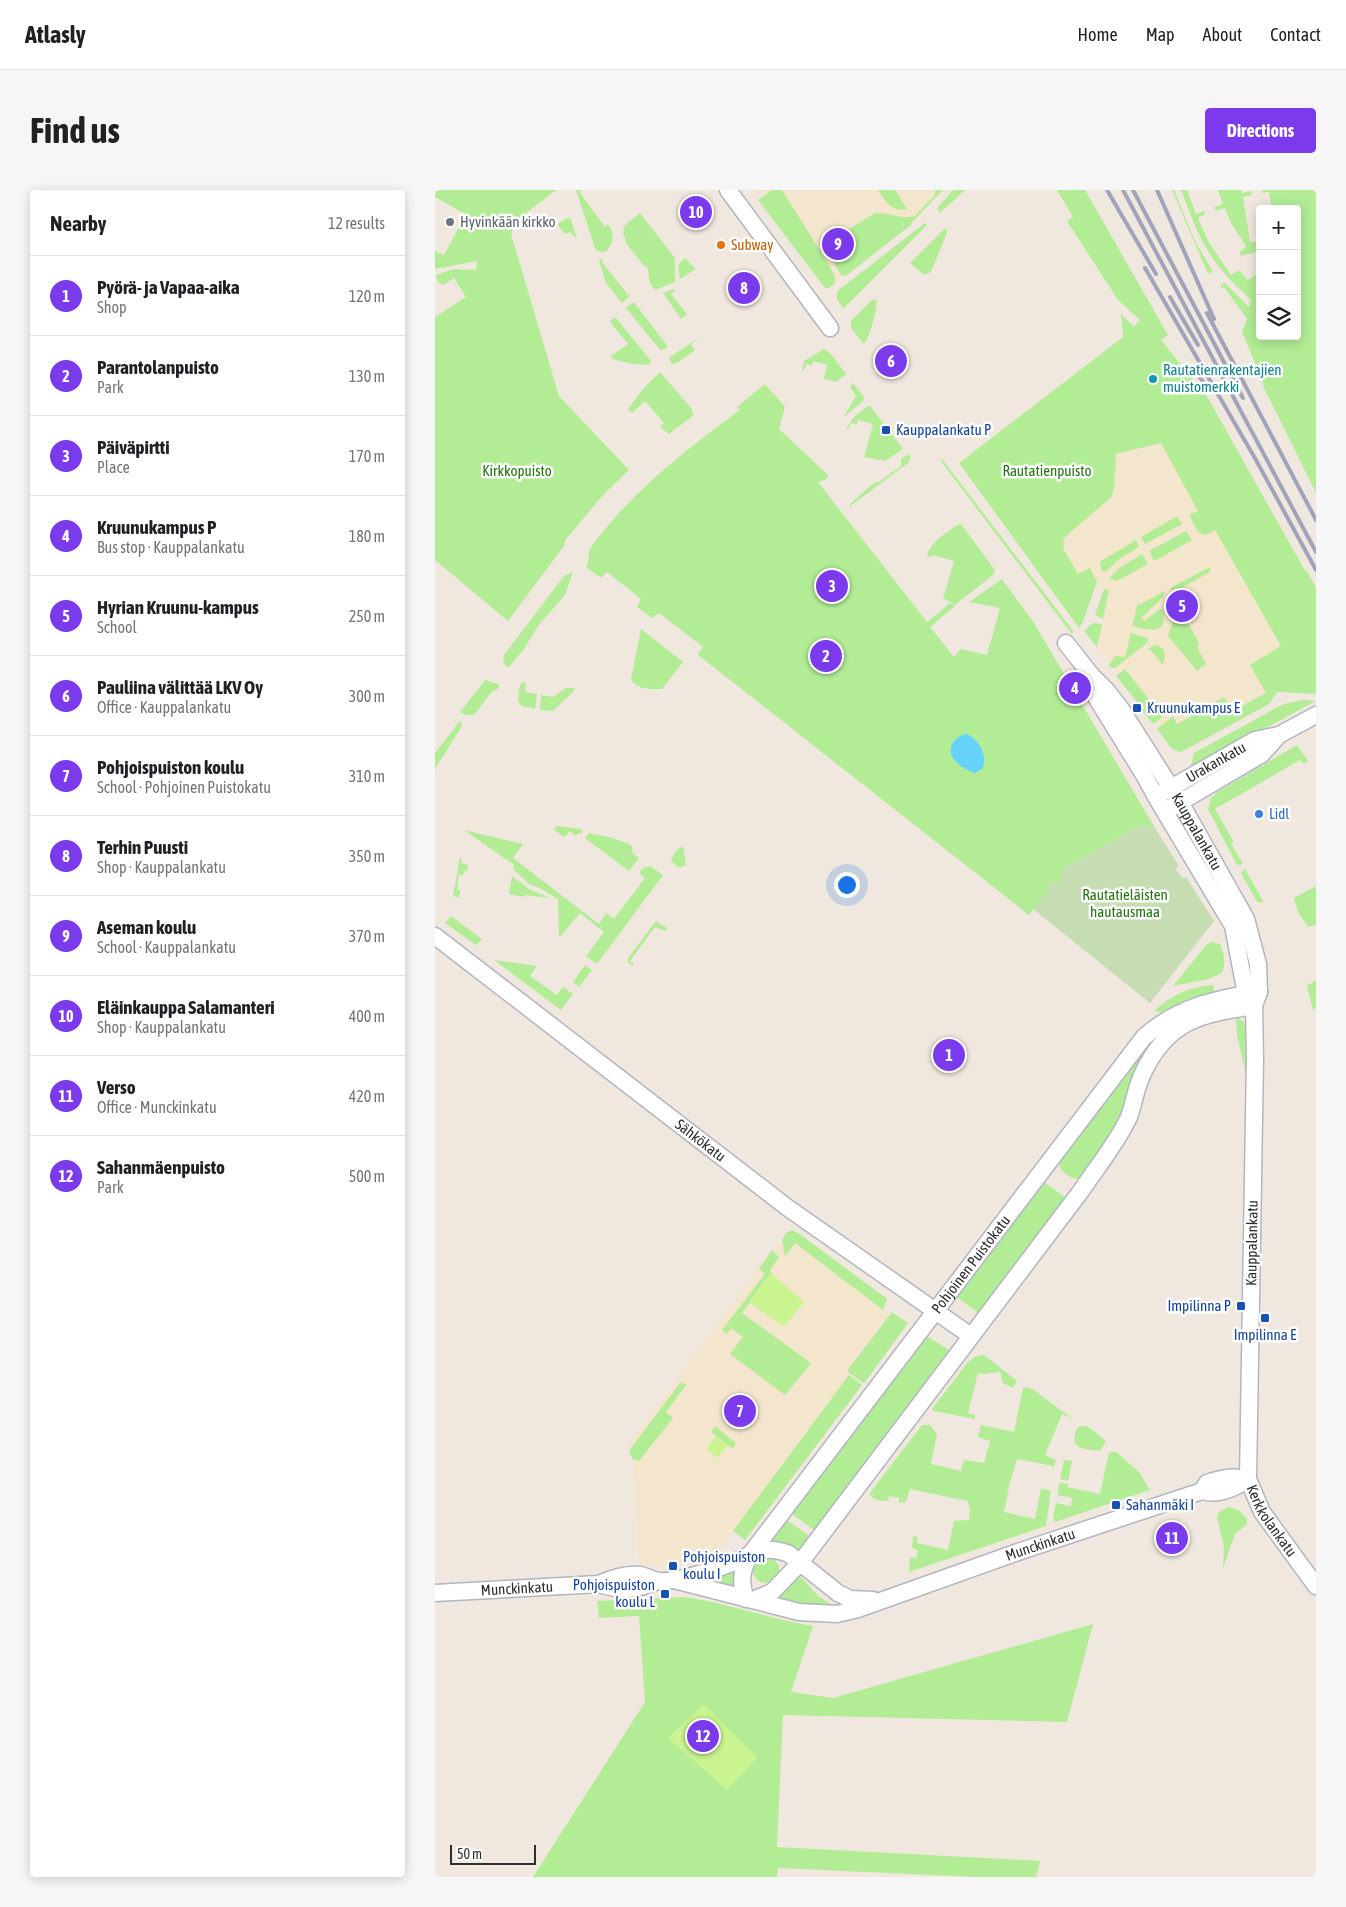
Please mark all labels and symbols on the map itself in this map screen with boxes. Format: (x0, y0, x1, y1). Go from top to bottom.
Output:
pin: 10 (680, 193, 712, 231)
place label: Hyvinkään kirkko (460, 213, 556, 230)
marker: Hyvinkään kirkko (444, 216, 456, 228)
pin: 9 (822, 225, 854, 263)
place label: Subway (731, 236, 773, 253)
marker: Subway (715, 239, 727, 251)
pin: 8 (728, 269, 760, 307)
pin: 6 (875, 342, 907, 380)
place label: Rautatienrakentajien muistomerkki (1163, 361, 1282, 395)
marker: Rautatienrakentajien muistomerkki (1147, 373, 1159, 385)
place label: Kauppalankatu P (896, 421, 991, 438)
marker: Kauppalankatu P (880, 424, 892, 436)
park label: Kirkkopuisto (482, 462, 552, 479)
park label: Rautatienpuisto (1002, 462, 1092, 479)
pin: 3 (816, 567, 848, 605)
pin: 5 (1166, 587, 1198, 625)
pin: 2 (810, 637, 842, 675)
pin: 4 (1059, 669, 1091, 707)
place label: Kruunukampus E (1147, 699, 1241, 716)
marker: Kruunukampus E (1131, 702, 1143, 714)
street label: Urakankatu (1183, 738, 1249, 786)
street label: Kauppalankatu (1168, 789, 1226, 873)
place label: Lidl (1269, 805, 1289, 822)
marker: Lidl (1253, 808, 1265, 820)
your location (834, 872, 860, 898)
park label: Rautatieläisten hautausmaa (1082, 886, 1168, 920)
pin: 1 (933, 1036, 965, 1074)
street label: Sähkökatu (672, 1115, 729, 1165)
street label: Kauppalankatu (1242, 1200, 1261, 1286)
street label: Pohjoinen Puistokatu (928, 1212, 1013, 1316)
place label: Impilinna P (1167, 1297, 1231, 1314)
marker: Impilinna P (1235, 1300, 1247, 1312)
marker: Impilinna E (1259, 1312, 1271, 1324)
place label: Impilinna E (1234, 1326, 1297, 1343)
pin: 7 (724, 1392, 756, 1430)
street label: Kerkkolankatu (1243, 1482, 1301, 1560)
place label: Sahanmäki I (1126, 1496, 1194, 1513)
marker: Sahanmäki I (1110, 1499, 1122, 1511)
pin: 11 (1156, 1519, 1188, 1557)
street label: Munckinkatu (1003, 1525, 1077, 1564)
place label: Pohjoispuiston koulu I (683, 1548, 765, 1582)
marker: Pohjoispuiston koulu I (667, 1560, 679, 1572)
place label: Pohjoispuiston koulu L (573, 1576, 655, 1610)
street label: Munckinkatu (480, 1578, 553, 1598)
marker: Pohjoispuiston koulu L (659, 1588, 671, 1600)
pin: 12 (687, 1717, 719, 1755)
scale bar (450, 1842, 536, 1865)

